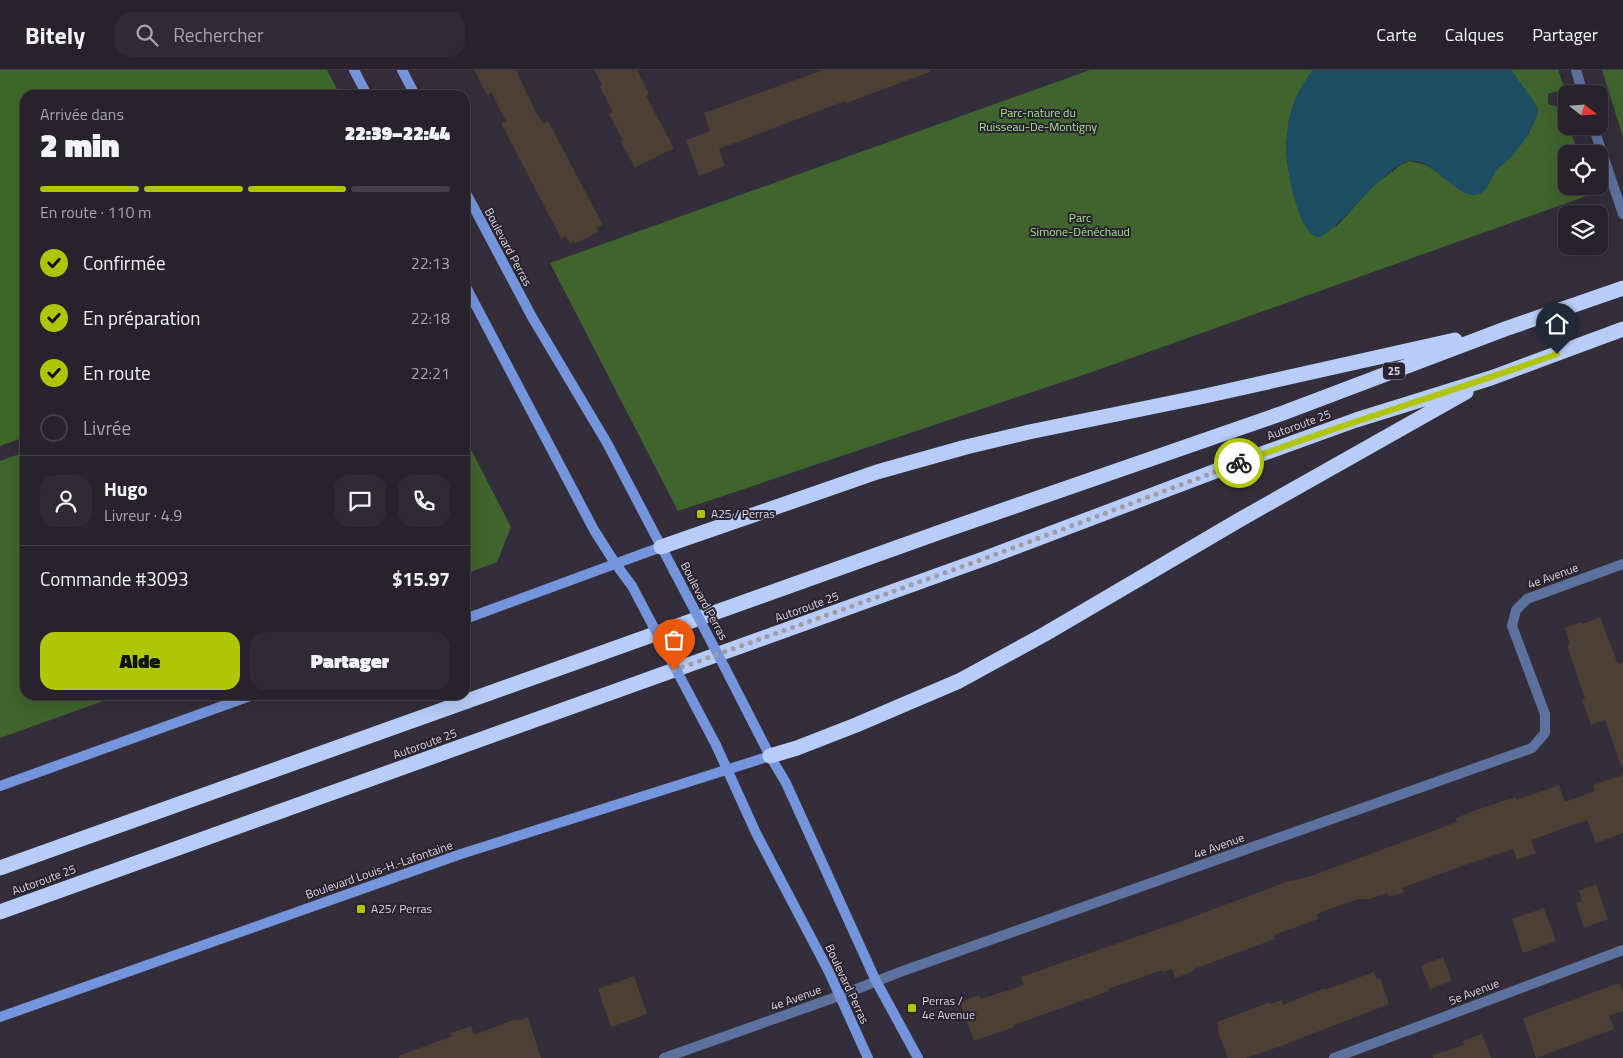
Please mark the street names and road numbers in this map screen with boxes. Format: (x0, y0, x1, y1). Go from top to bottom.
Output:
street label: Boulevard Perras (480, 204, 537, 290)
road number: 25 (1383, 362, 1405, 380)
street label: Autoroute 25 (1264, 404, 1334, 445)
street label: Boulevard Perras (676, 558, 733, 644)
street label: 4e Avenue (1525, 558, 1581, 594)
street label: Autoroute 25 (772, 586, 842, 627)
street label: Autoroute 25 (390, 723, 460, 764)
street label: 4e Avenue (1191, 828, 1247, 864)
street label: Boulevard Louis-H.-Lafontaine (303, 835, 455, 904)
street label: Autoroute 25 (9, 859, 79, 900)
street label: Boulevard Perras (821, 941, 875, 1027)
street label: 5e Avenue (1446, 973, 1502, 1010)
street label: 4e Avenue (768, 980, 824, 1016)

